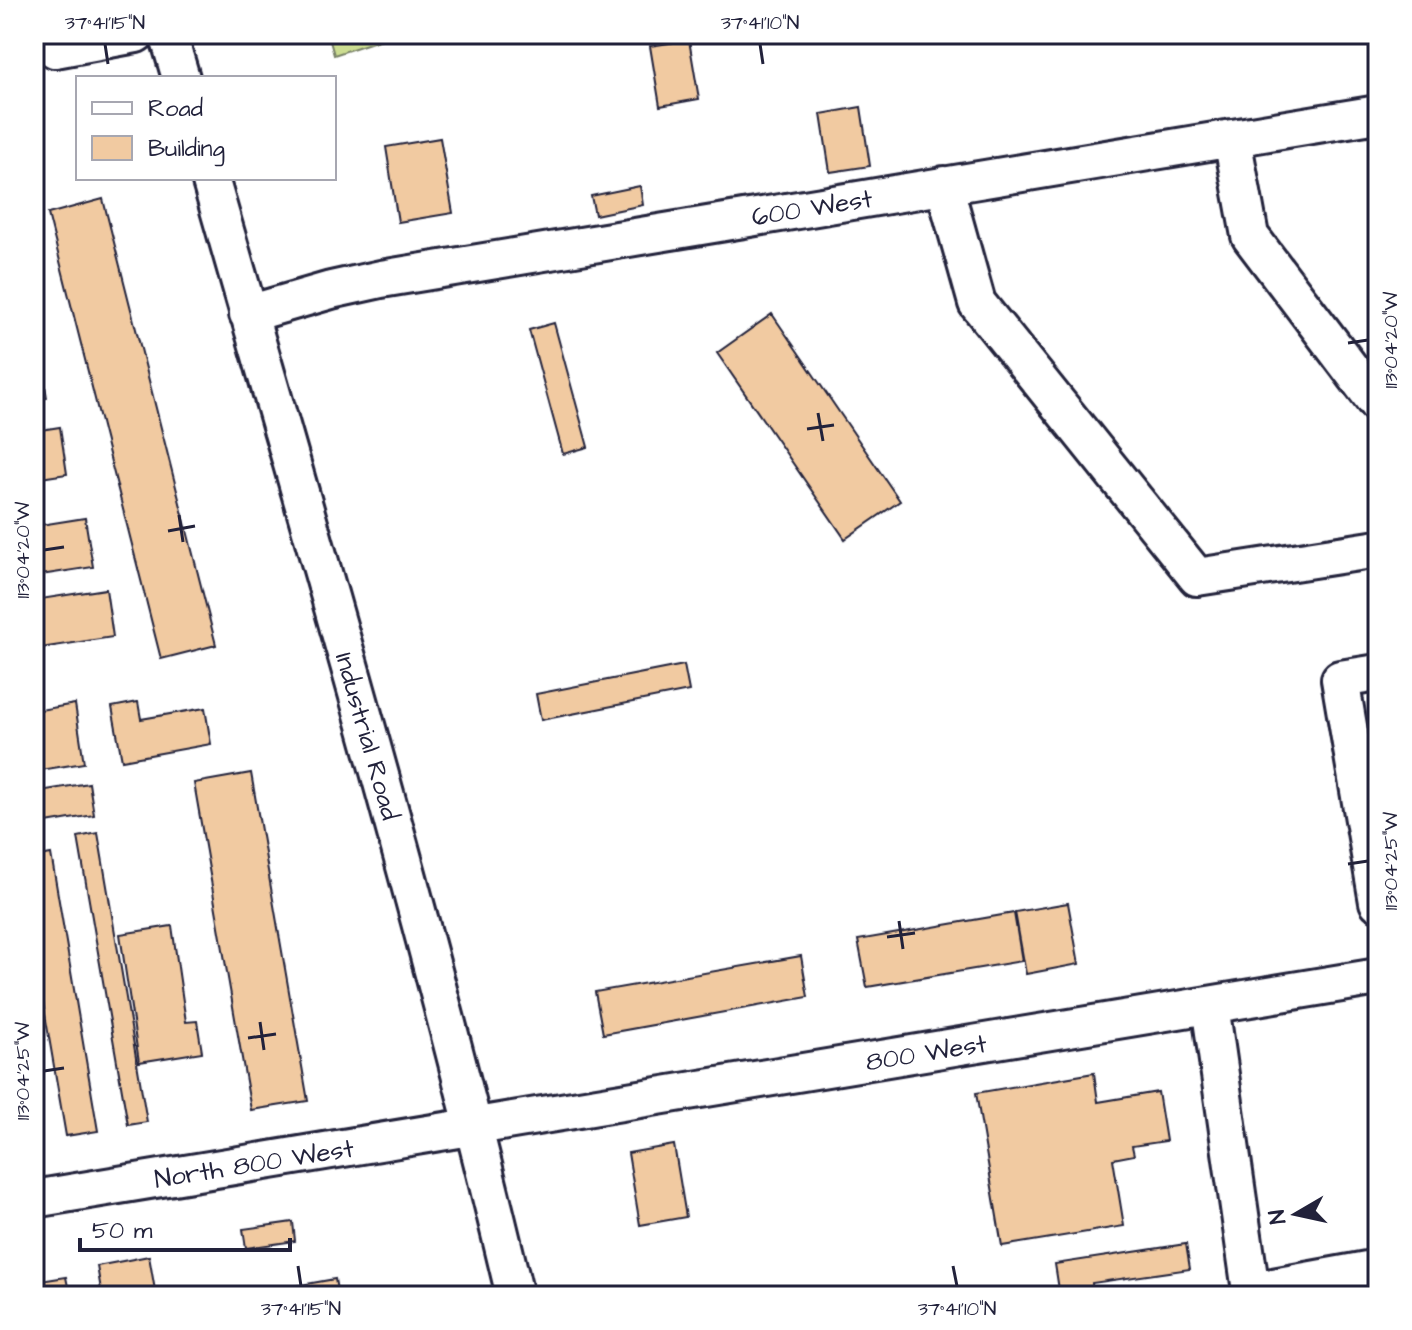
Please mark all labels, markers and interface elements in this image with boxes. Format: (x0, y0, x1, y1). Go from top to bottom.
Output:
text: 37°41'15"N (65, 9, 145, 37)
text: 37°41'10"N (721, 9, 799, 37)
legend (76, 76, 336, 180)
text: Road (148, 92, 203, 126)
text: Building (148, 132, 225, 167)
street label: 600 West (749, 181, 875, 235)
text: 113°04'20"W (1377, 291, 1405, 388)
text: 113°04'20"W (9, 501, 37, 598)
street label: Industrial Road (326, 648, 408, 824)
text: 113°04'25"W (1377, 812, 1405, 910)
text: 113°04'25"W (9, 1022, 37, 1120)
street label: 800 West (863, 1026, 990, 1080)
street label: North 800 West (152, 1130, 357, 1198)
north arrow (1256, 1174, 1336, 1254)
scale bar (80, 1202, 290, 1252)
text: N (1261, 1207, 1294, 1226)
text: 50 m (92, 1214, 153, 1248)
text: 37°41'15"N (261, 1295, 341, 1323)
text: 37°41'10"N (918, 1295, 996, 1323)

